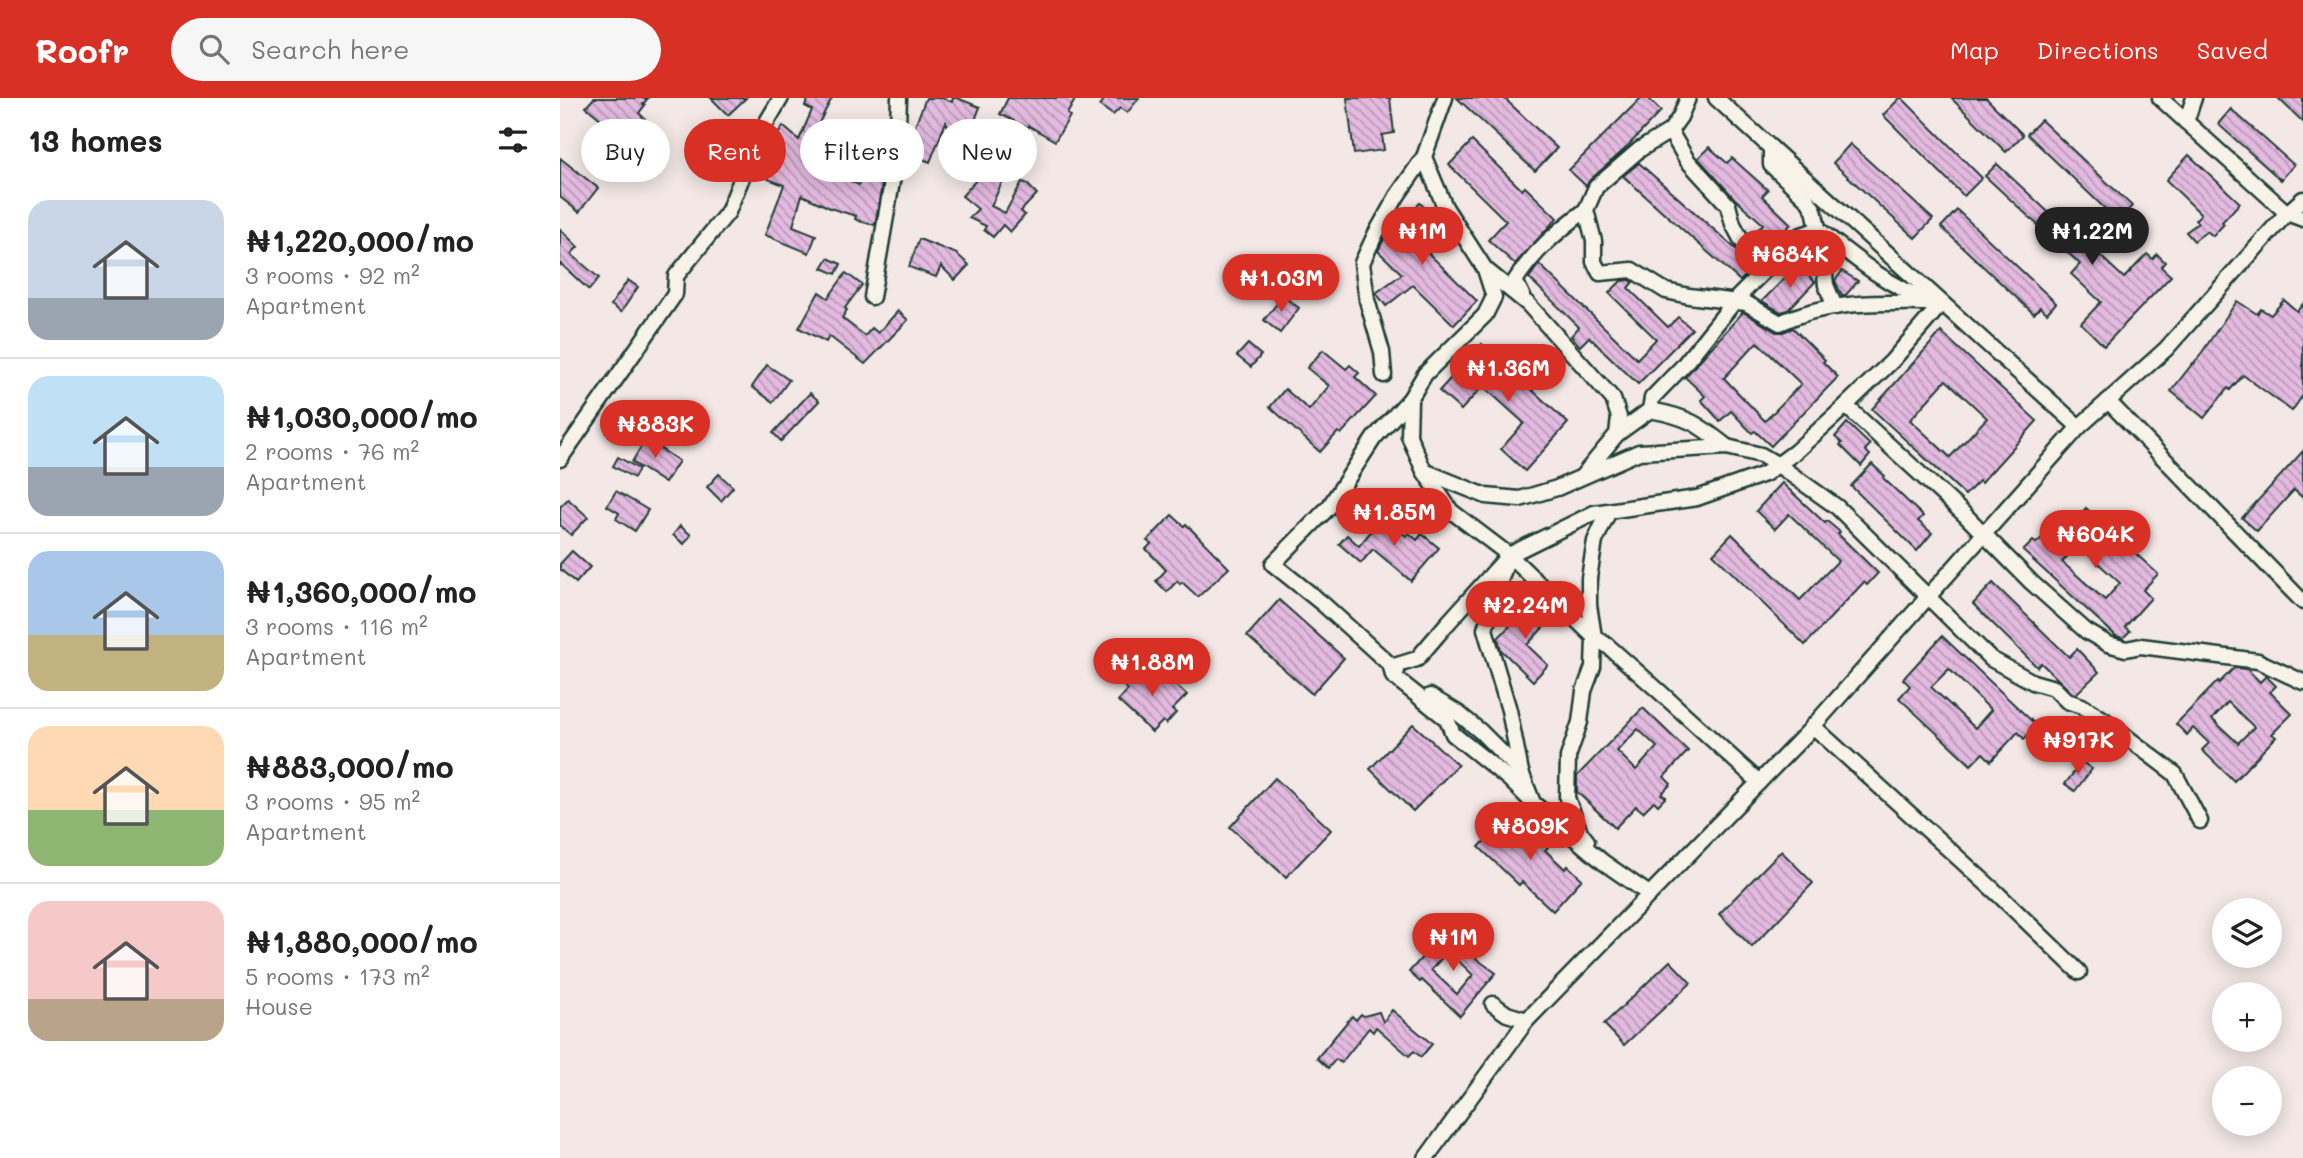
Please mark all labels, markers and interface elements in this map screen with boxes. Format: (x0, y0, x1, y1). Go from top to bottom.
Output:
search box (171, 18, 661, 81)
text: Roofr (35, 28, 129, 71)
icon: search (195, 30, 233, 68)
text: Search here (251, 32, 409, 66)
text: Map (1950, 34, 1999, 65)
text: Directions (2037, 34, 2159, 65)
text: Saved (2197, 34, 2268, 65)
chip: Buy (581, 119, 670, 182)
chip: Rent (684, 119, 786, 182)
chip: Filters (800, 119, 924, 182)
chip: New (938, 119, 1037, 182)
text: 13 homes (28, 120, 163, 160)
icon: filters (494, 121, 532, 159)
pin: ₦1M (1388, 208, 1456, 267)
pin: ₦1.22M (2035, 208, 2149, 267)
text: ₦1M (1397, 215, 1447, 245)
text: ₦1.22M (2051, 215, 2133, 245)
text: ₦1,220,000/mo (245, 220, 474, 260)
icon: home (84, 228, 168, 312)
pin: ₦684K (1741, 230, 1839, 290)
text: ₦684K (1751, 238, 1829, 268)
pin: ₦1.03M (1224, 254, 1338, 314)
text: 3 rooms · 92 m² (245, 260, 420, 290)
text: ₦1.03M (1238, 262, 1324, 292)
text: Apartment (245, 290, 367, 320)
pin: ₦1.36M (1451, 344, 1565, 404)
text: ₦1.36M (1466, 352, 1550, 382)
text: ₦1,030,000/mo (245, 396, 478, 436)
pin: ₦883K (606, 400, 704, 460)
icon: home (84, 404, 168, 488)
text: ₦883K (616, 408, 694, 438)
text: 2 rooms · 76 m² (245, 436, 419, 466)
text: Apartment (245, 466, 367, 496)
pin: ₦1.85M (1337, 489, 1451, 548)
text: ₦1.85M (1352, 496, 1436, 526)
pin: ₦604K (2046, 510, 2144, 570)
text: ₦604K (2055, 518, 2135, 548)
text: ₦1,360,000/mo (245, 571, 477, 611)
icon: home (84, 579, 168, 663)
pin: ₦2.24M (1468, 582, 1582, 641)
text: ₦2.24M (1482, 589, 1568, 619)
text: 3 rooms · 116 m² (245, 611, 428, 641)
pin: ₦1.88M (1095, 638, 1209, 698)
text: Apartment (245, 641, 367, 671)
text: ₦1.88M (1109, 646, 1195, 676)
pin: ₦917K (2029, 716, 2127, 776)
text: ₦917K (2042, 724, 2114, 754)
text: ₦883,000/mo (245, 746, 454, 786)
icon: home (84, 754, 168, 838)
text: 3 rooms · 95 m² (245, 786, 420, 816)
pin: ₦809K (1481, 802, 1579, 862)
text: ₦809K (1491, 810, 1569, 840)
text: Apartment (245, 816, 367, 846)
map controls (2212, 898, 2282, 1136)
button: layers (2212, 898, 2282, 968)
pin: ₦1M (1419, 914, 1487, 973)
text: ₦1,880,000/mo (245, 921, 478, 961)
text: ₦1M (1428, 921, 1478, 951)
icon: home (84, 929, 168, 1013)
text: 5 rooms · 173 m² (245, 961, 430, 991)
button: + (2212, 982, 2282, 1052)
text: House (245, 991, 313, 1021)
button: − (2212, 1066, 2282, 1136)

